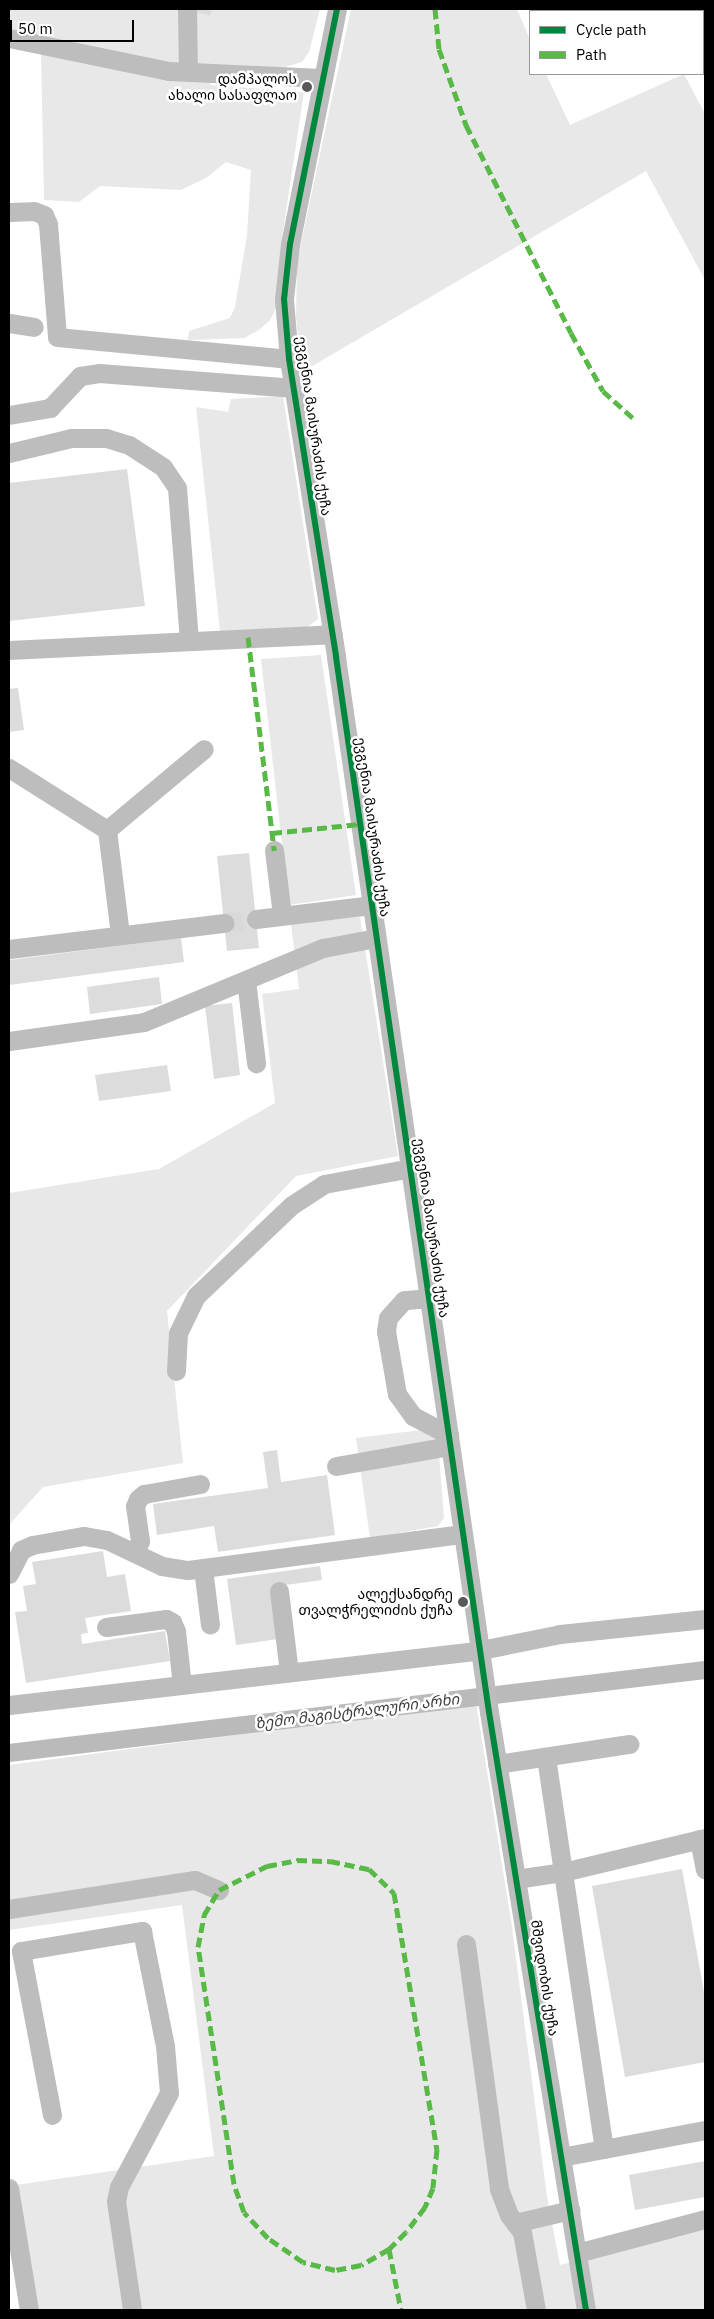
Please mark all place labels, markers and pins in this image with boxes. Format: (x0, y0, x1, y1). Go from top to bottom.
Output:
place label: დამპალოს ახალი სასაფლაო (168, 71, 297, 104)
marker: დამპალოს ახალი სასაფლაო (301, 81, 313, 93)
place label: ალექსანდრე თვალჭრელიძის ქუჩა (299, 1586, 453, 1618)
marker: ალექსანდრე თვალჭრელიძის ქუჩა (457, 1596, 469, 1608)

